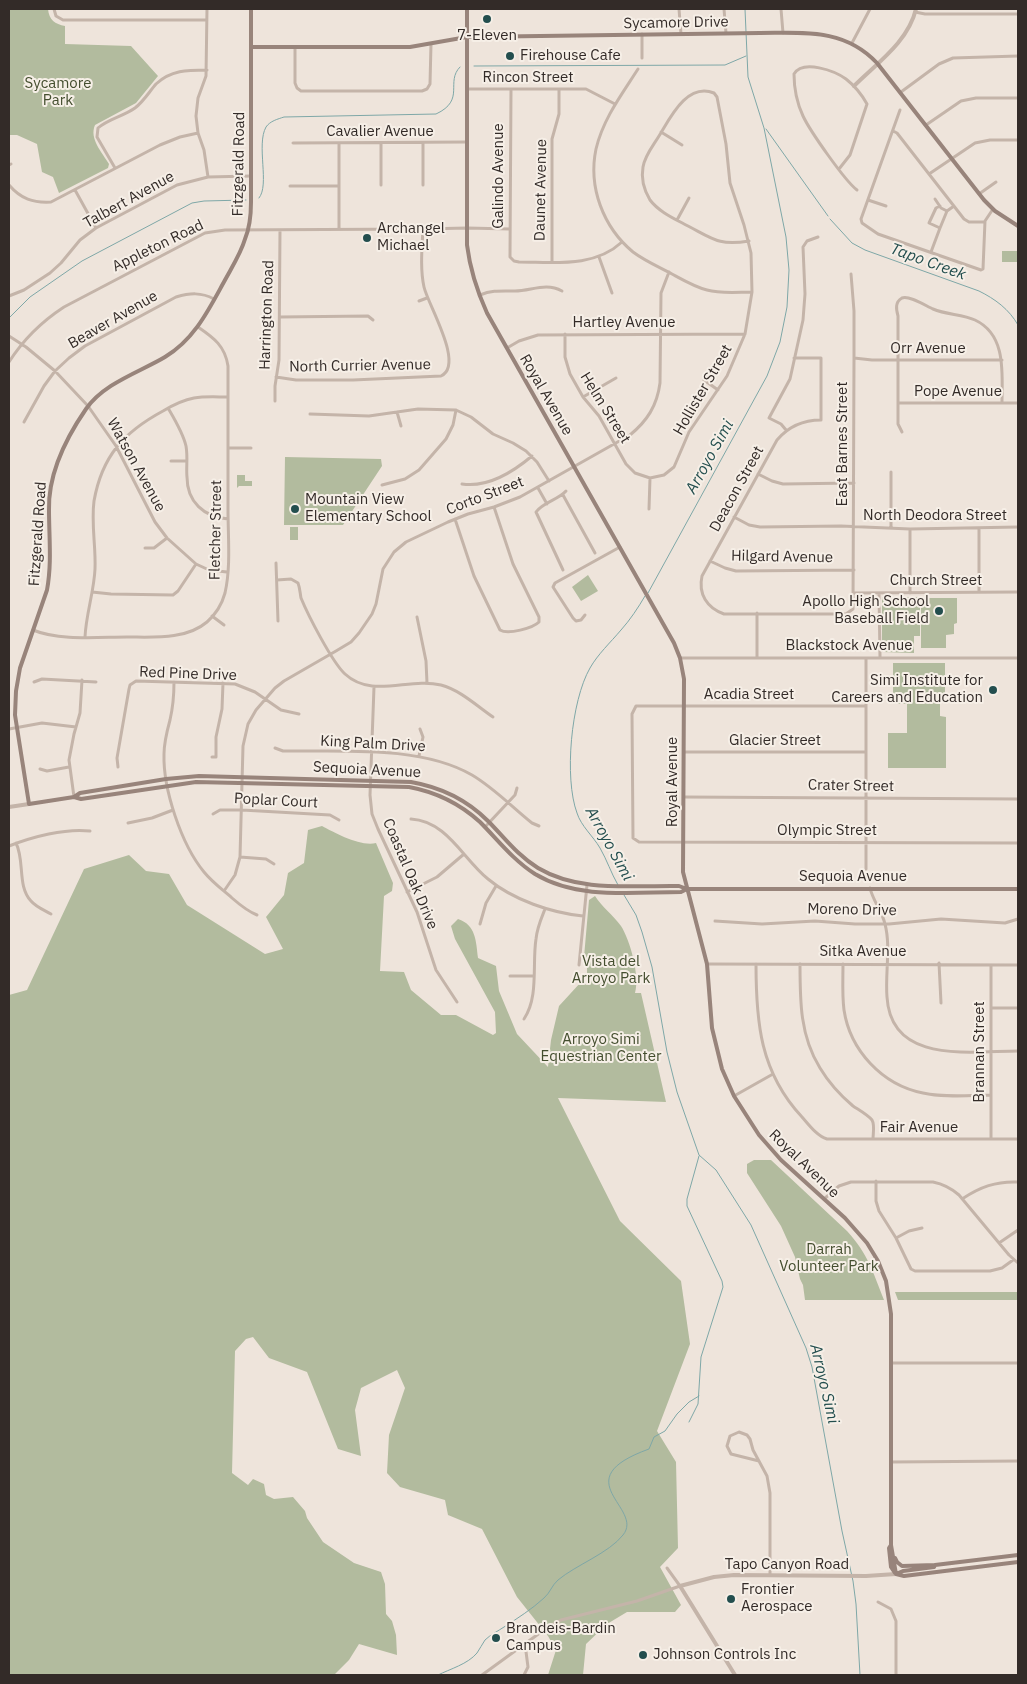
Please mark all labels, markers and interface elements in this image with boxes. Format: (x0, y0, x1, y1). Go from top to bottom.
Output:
marker: 7-Eleven (481, 13, 493, 25)
street label: Sycamore Drive (623, 13, 729, 33)
place label: 7-Eleven (457, 27, 517, 45)
place label: Firehouse Cafe (520, 47, 621, 65)
marker: Firehouse Cafe (504, 50, 516, 62)
street label: Rincon Street (483, 69, 573, 87)
park label: Sycamore Park (25, 75, 91, 110)
street label: Fitzgerald Road (229, 112, 249, 216)
street label: Cavalier Avenue (326, 123, 434, 141)
street label: Galindo Avenue (490, 123, 508, 229)
street label: Daunet Avenue (531, 139, 551, 241)
street label: Talbert Avenue (80, 168, 178, 232)
street label: Appleton Road (109, 216, 207, 276)
place label: Archangel Michael (377, 220, 445, 255)
marker: Archangel Michael (361, 232, 373, 244)
water label: Tapo Creek (888, 239, 968, 285)
street label: Harrington Road (256, 260, 278, 370)
street label: Beaver Avenue (65, 287, 161, 353)
street label: Hartley Avenue (573, 314, 675, 332)
street label: Orr Avenue (890, 340, 966, 358)
street label: Hollister Street (670, 341, 736, 439)
street label: Royal Avenue (516, 351, 576, 439)
street label: North Currier Avenue (289, 356, 431, 376)
street label: Helm Street (576, 369, 634, 447)
street label: East Barnes Street (834, 382, 852, 506)
street label: Pope Avenue (914, 383, 1002, 401)
street label: Watson Avenue (103, 415, 169, 515)
water label: Arroyo Simi (682, 417, 738, 497)
street label: Deacon Street (706, 443, 768, 535)
street label: Corto Street (444, 473, 526, 519)
street label: Fletcher Street (206, 480, 226, 580)
street label: Fitzgerald Road (25, 481, 51, 587)
place label: Mountain View Elementary School (305, 491, 432, 526)
marker: Mountain View Elementary School (289, 503, 301, 515)
street label: North Deodora Street (863, 507, 1007, 525)
street label: Hilgard Avenue (731, 547, 833, 567)
street label: Church Street (890, 572, 982, 590)
place label: Apollo High School Baseball Field (802, 593, 929, 628)
marker: Apollo High School Baseball Field (933, 605, 945, 617)
street label: Blackstock Avenue (785, 637, 913, 655)
street label: Red Pine Drive (139, 663, 237, 685)
place label: Simi Institute for Careers and Education (831, 672, 983, 707)
marker: Simi Institute for Careers and Education (987, 684, 999, 696)
street label: Acadia Street (704, 686, 794, 704)
street label: King Palm Drive (320, 732, 426, 756)
street label: Glacier Street (729, 732, 821, 750)
street label: Royal Avenue (664, 737, 682, 827)
street label: Sequoia Avenue (313, 758, 421, 782)
street label: Crater Street (808, 776, 894, 796)
street label: Poplar Court (234, 790, 318, 812)
water label: Arroyo Simi (581, 804, 637, 884)
street label: Coastal Oak Drive (379, 816, 441, 932)
street label: Olympic Street (777, 822, 877, 840)
street label: Sequoia Avenue (799, 868, 907, 886)
street label: Moreno Drive (807, 900, 897, 920)
street label: Sitka Avenue (819, 943, 907, 961)
park label: Vista del Arroyo Park (572, 953, 650, 988)
street label: Brannan Street (971, 1001, 989, 1103)
park label: Arroyo Simi Equestrian Center (541, 1031, 661, 1066)
street label: Fair Avenue (880, 1119, 958, 1137)
street label: Royal Avenue (765, 1126, 843, 1202)
park label: Darrah Volunteer Park (779, 1241, 879, 1276)
water label: Arroyo Simi (805, 1342, 843, 1426)
street label: Tapo Canyon Road (725, 1556, 849, 1574)
place label: Frontier Aerospace (741, 1581, 812, 1616)
marker: Frontier Aerospace (725, 1593, 737, 1605)
place label: Brandeis-Bardin Campus (506, 1620, 616, 1655)
marker: Brandeis-Bardin Campus (490, 1632, 502, 1644)
place label: Johnson Controls Inc (653, 1646, 796, 1664)
marker: Johnson Controls Inc (637, 1649, 649, 1661)

